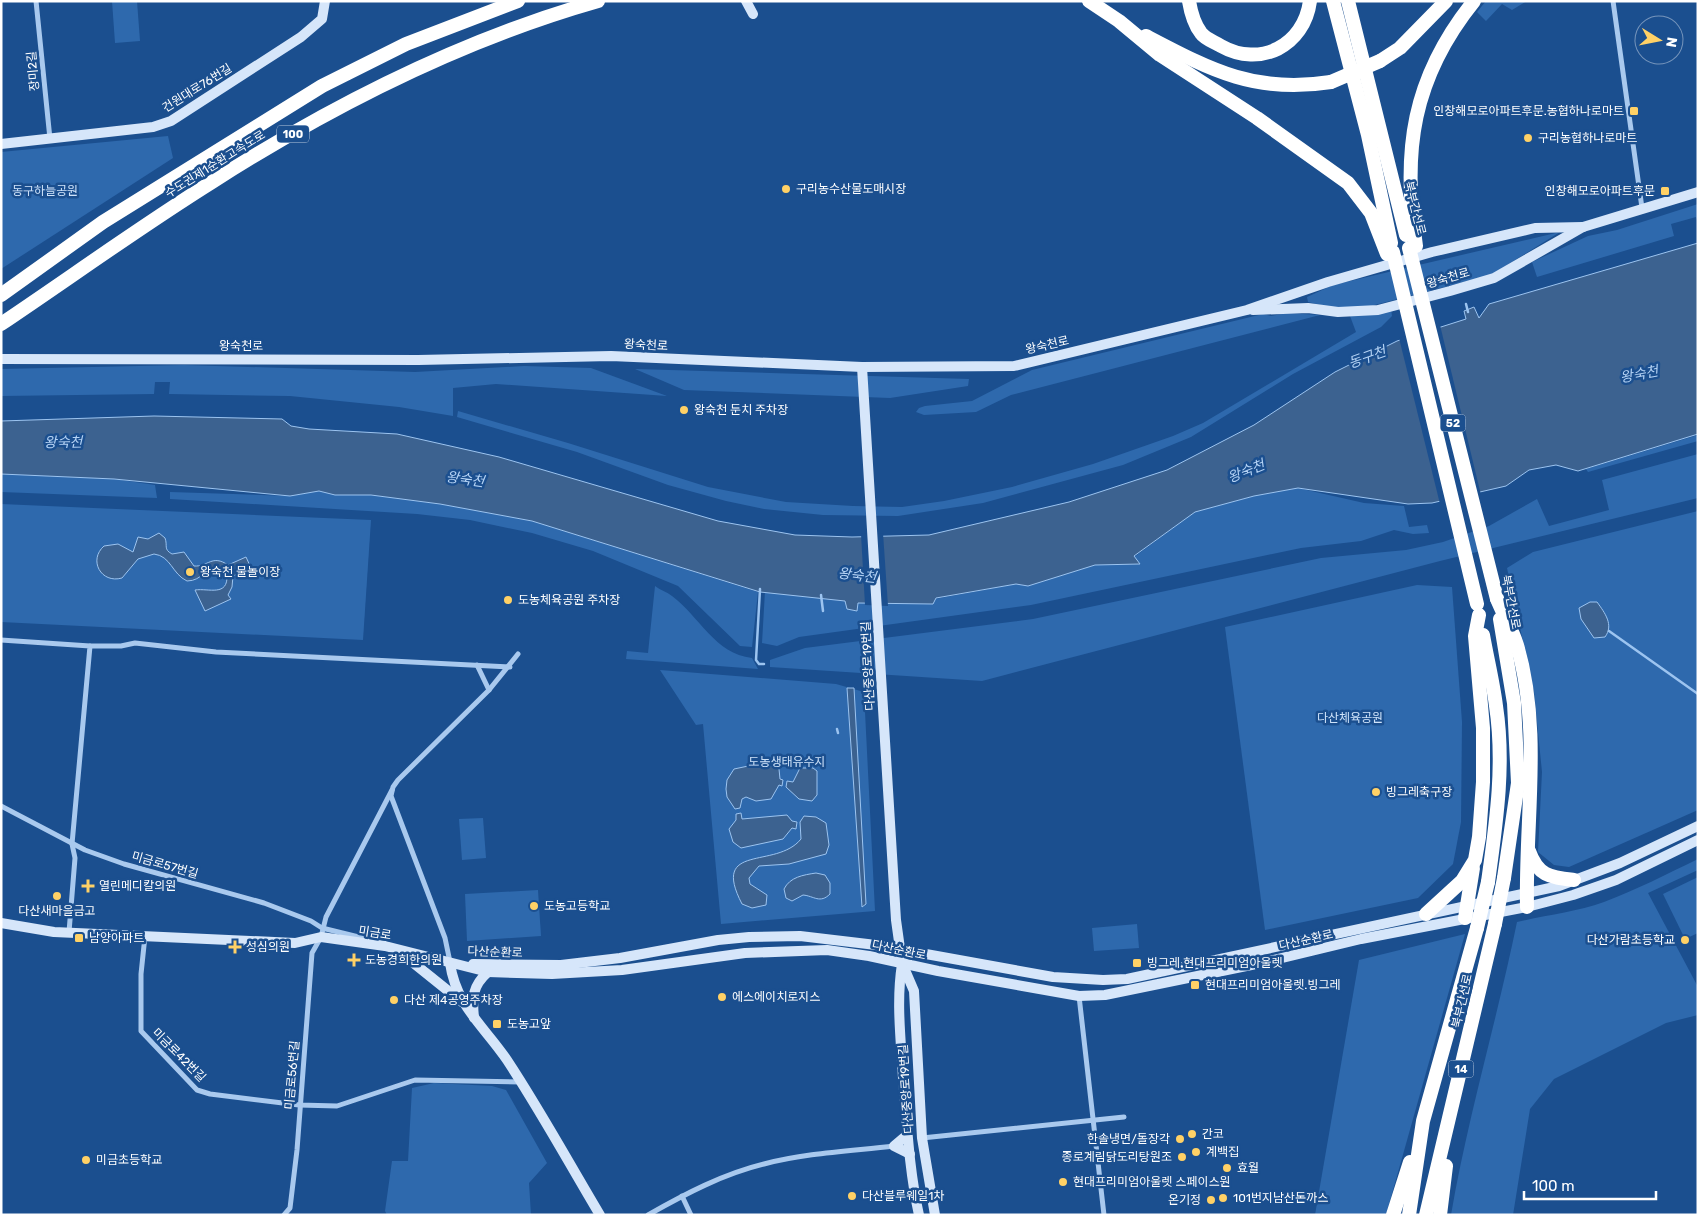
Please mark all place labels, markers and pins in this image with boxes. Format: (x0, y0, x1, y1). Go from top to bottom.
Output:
place label: 인창해모로아파트후문.농협하나로마트 (1433, 104, 1624, 118)
marker: 인창해모로아파트후문.농협하나로마트 (1628, 105, 1640, 117)
place label: 구리농협하나로마트 (1538, 131, 1637, 145)
marker: 구리농협하나로마트 (1522, 132, 1534, 144)
place label: 구리농수산물도매시장 (796, 182, 906, 196)
marker: 구리농수산물도매시장 (780, 183, 792, 195)
place label: 인창해모로아파트후문 (1545, 184, 1655, 198)
marker: 인창해모로아파트후문 (1659, 185, 1671, 197)
place label: 왕숙천 둔치 주차장 (694, 403, 788, 417)
marker: 왕숙천 둔치 주차장 (678, 404, 690, 416)
place label: 왕숙천 물놀이장 (200, 565, 280, 579)
marker: 왕숙천 물놀이장 (184, 566, 196, 578)
place label: 도농체육공원 주차장 (518, 593, 620, 607)
marker: 도농체육공원 주차장 (502, 594, 514, 606)
place label: 빙그레축구장 (1386, 785, 1452, 799)
marker: 빙그레축구장 (1370, 786, 1382, 798)
marker: 열린메디칼의원 (81, 879, 95, 893)
place label: 열린메디칼의원 (99, 879, 176, 893)
marker: 다산새마을금고 (51, 890, 63, 902)
place label: 도농고등학교 (544, 899, 610, 913)
marker: 도농고등학교 (528, 900, 540, 912)
place label: 다산새마을금고 (18, 904, 96, 918)
place label: 남양아파트 (89, 931, 144, 945)
marker: 남양아파트 (73, 932, 85, 944)
place label: 다산가람초등학교 (1587, 933, 1675, 947)
marker: 다산가람초등학교 (1679, 934, 1691, 946)
marker: 성심의원 (228, 940, 242, 954)
place label: 성심의원 (246, 940, 290, 954)
marker: 도농경희한의원 (347, 953, 361, 967)
place label: 도농경희한의원 (365, 953, 442, 967)
place label: 빙그레.현대프리미엄아울렛 (1147, 956, 1283, 970)
marker: 빙그레.현대프리미엄아울렛 (1131, 957, 1143, 969)
place label: 현대프리미엄아울렛.빙그레 (1205, 978, 1341, 992)
marker: 현대프리미엄아울렛.빙그레 (1189, 979, 1201, 991)
place label: 에스에이치로지스 (732, 990, 820, 1004)
marker: 에스에이치로지스 (716, 991, 728, 1003)
place label: 다산 제4공영주차장 (404, 993, 503, 1007)
marker: 다산 제4공영주차장 (388, 994, 400, 1006)
place label: 도농고앞 (507, 1017, 551, 1031)
marker: 도농고앞 (491, 1018, 503, 1030)
place label: 간코 (1202, 1127, 1224, 1141)
marker: 간코 (1186, 1128, 1198, 1140)
place label: 한솔냉면/돌장각 (1087, 1132, 1170, 1146)
marker: 한솔냉면/돌장각 (1174, 1133, 1186, 1145)
place label: 계백집 (1206, 1145, 1239, 1159)
marker: 계백집 (1190, 1146, 1202, 1158)
place label: 종로계림닭도리탕원조 (1062, 1150, 1172, 1164)
marker: 종로계림닭도리탕원조 (1176, 1151, 1188, 1163)
place label: 미금초등학교 (96, 1153, 162, 1167)
marker: 미금초등학교 (80, 1154, 92, 1166)
place label: 효월 (1237, 1161, 1259, 1175)
marker: 효월 (1221, 1162, 1233, 1174)
place label: 현대프리미엄아울렛 스페이스원 (1073, 1175, 1231, 1189)
marker: 현대프리미엄아울렛 스페이스원 (1057, 1176, 1069, 1188)
place label: 다산블루웨일1차 (862, 1189, 944, 1203)
marker: 다산블루웨일1차 (846, 1190, 858, 1202)
place label: 101번지남산돈까스 (1233, 1191, 1328, 1205)
marker: 101번지남산돈까스 (1217, 1192, 1229, 1204)
place label: 온기정 (1168, 1193, 1201, 1207)
marker: 온기정 (1205, 1194, 1217, 1206)

